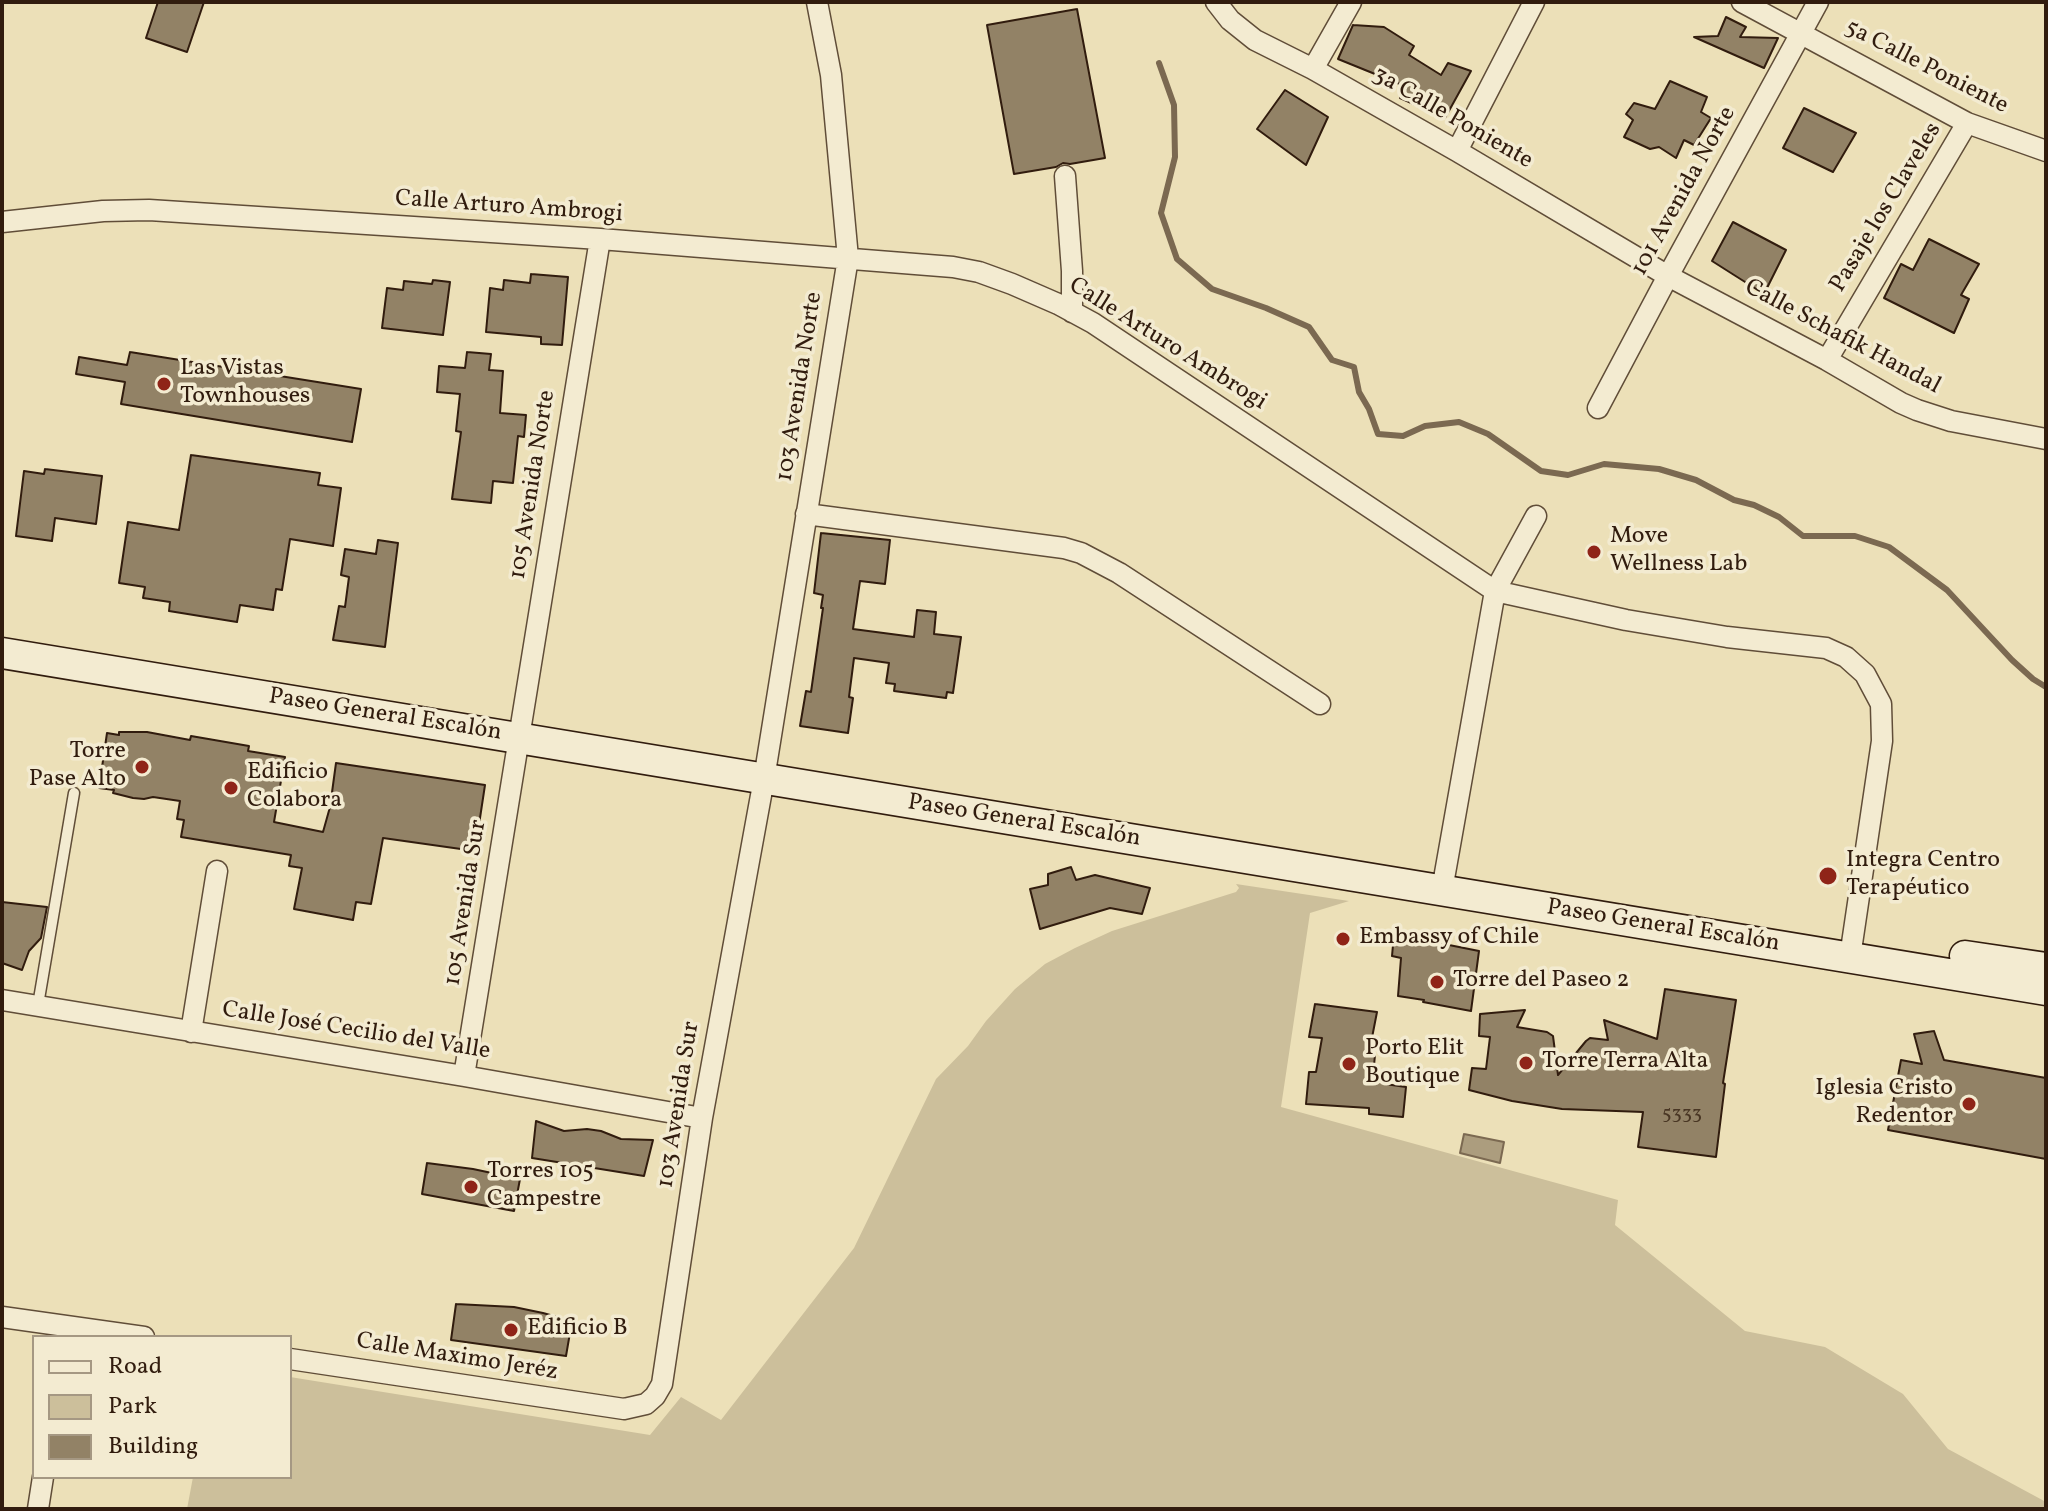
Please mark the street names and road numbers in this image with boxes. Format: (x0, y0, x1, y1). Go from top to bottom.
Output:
street label: 5a Calle Poniente (1839, 14, 2013, 122)
street label: 3a Calle Poniente (1367, 61, 1537, 177)
street label: 101 Avenida Norte (1627, 102, 1743, 282)
street label: Pasaje los Claveles (1825, 118, 1949, 298)
street label: Calle Arturo Ambrogi (394, 186, 624, 230)
street label: Calle Arturo Ambrogi (1063, 272, 1271, 418)
street label: Calle Schafik Handal (1739, 274, 1945, 402)
street label: 103 Avenida Norte (772, 290, 830, 484)
street label: 105 Avenida Norte (505, 388, 563, 582)
street label: Paseo General Escalón (267, 683, 503, 749)
street label: Paseo General Escalón (906, 789, 1142, 855)
street label: 105 Avenida Sur (440, 818, 494, 988)
street label: Paseo General Escalón (1545, 894, 1781, 960)
street label: Calle José Cecilio del Valle (220, 997, 492, 1067)
street label: 103 Avenida Sur (653, 1020, 707, 1190)
street label: Calle Maximo Jeréz (354, 1328, 560, 1388)

